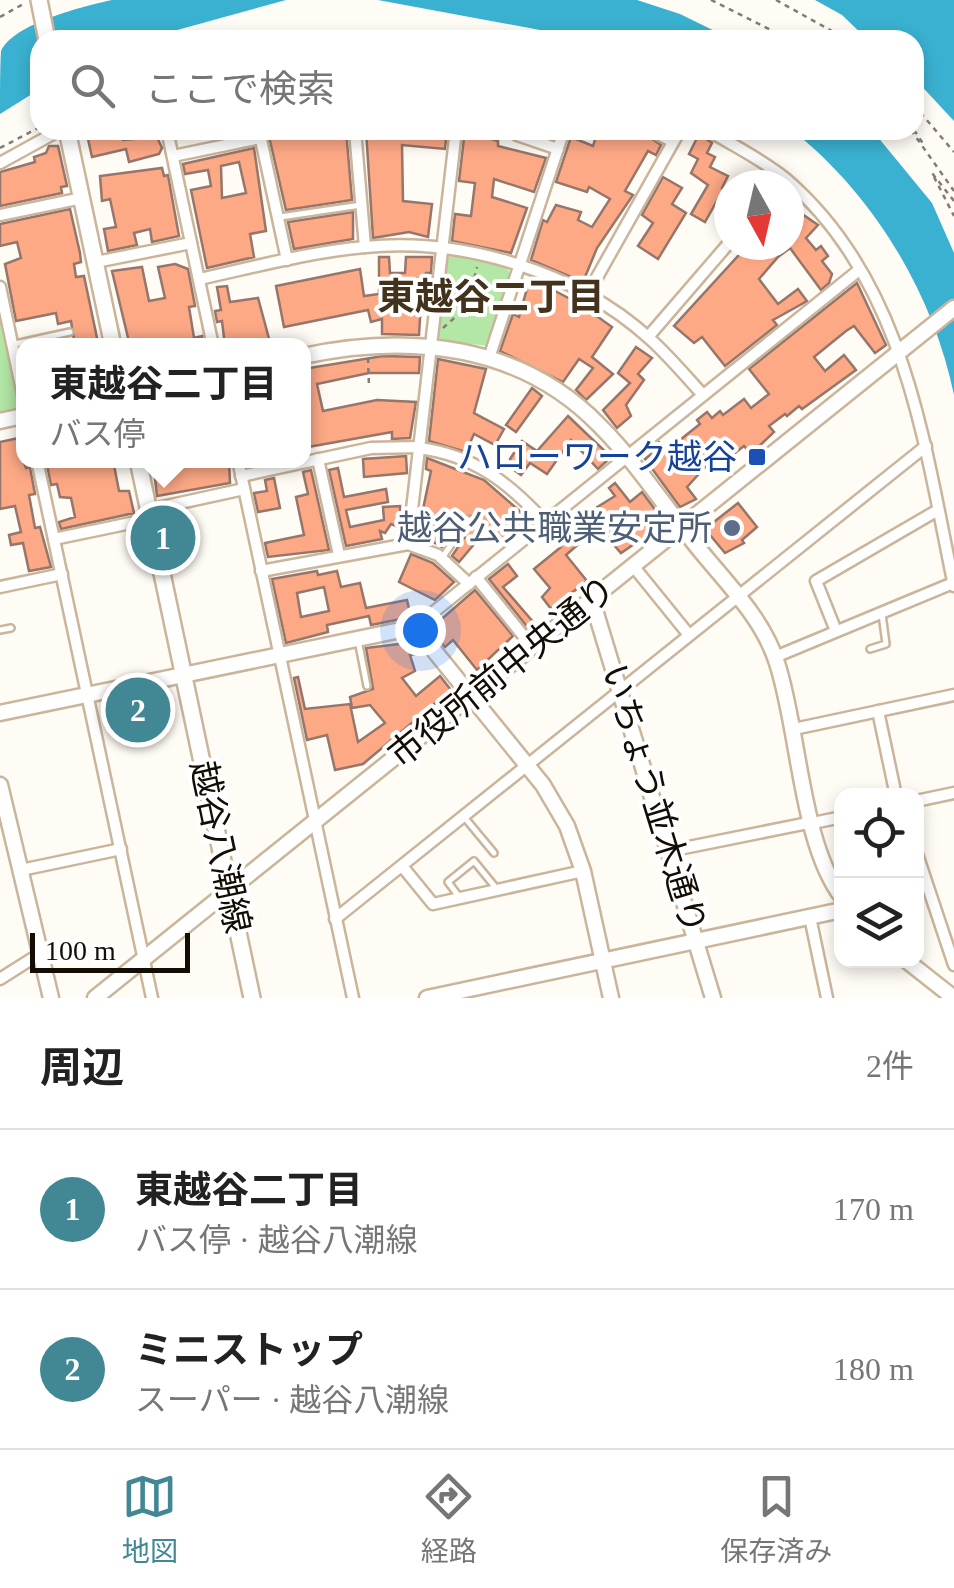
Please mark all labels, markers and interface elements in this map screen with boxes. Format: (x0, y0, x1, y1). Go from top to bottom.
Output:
search box (30, 30, 924, 140)
icon: search (65, 58, 120, 113)
text: ここで検索 (145, 68, 335, 110)
north arrow (714, 170, 804, 260)
district label: 東越谷二丁目 (377, 276, 605, 318)
popup (16, 338, 311, 468)
text: 東越谷二丁目 (49, 363, 278, 405)
text: バス停 (49, 416, 146, 452)
place label: ハローワーク越谷 (457, 438, 737, 477)
marker: ハローワーク越谷 (746, 446, 768, 468)
pin: 1 (130, 500, 196, 576)
place label: 越谷公共職業安定所 (397, 509, 712, 548)
marker: 越谷公共職業安定所 (721, 517, 743, 539)
street label: 市役所前中央通り (381, 569, 623, 775)
your location (395, 605, 446, 656)
street label: いちょう並木通り (594, 659, 714, 939)
pin: 2 (106, 672, 170, 748)
street label: 越谷八潮線 (183, 757, 257, 937)
map controls (834, 788, 924, 968)
button: locate (834, 788, 924, 878)
button: layers (834, 878, 924, 968)
scale bar (30, 928, 190, 973)
text: 100 m (45, 935, 116, 966)
text: 周辺 (40, 1045, 124, 1091)
text: 2件 (866, 1048, 914, 1084)
text: 東越谷二丁目 (135, 1169, 363, 1211)
text: 1 (65, 1191, 81, 1227)
text: 170 m (833, 1191, 914, 1227)
text: バス停 · 越谷八潮線 (135, 1222, 418, 1258)
text: ミニストップ (135, 1329, 363, 1371)
text: 2 (65, 1351, 81, 1387)
text: 180 m (833, 1351, 914, 1387)
text: スーパー · 越谷八潮線 (135, 1382, 449, 1418)
tab: 地図 (122, 1469, 178, 1569)
tab: 経路 (421, 1469, 477, 1569)
tab: 保存済み (720, 1469, 832, 1569)

